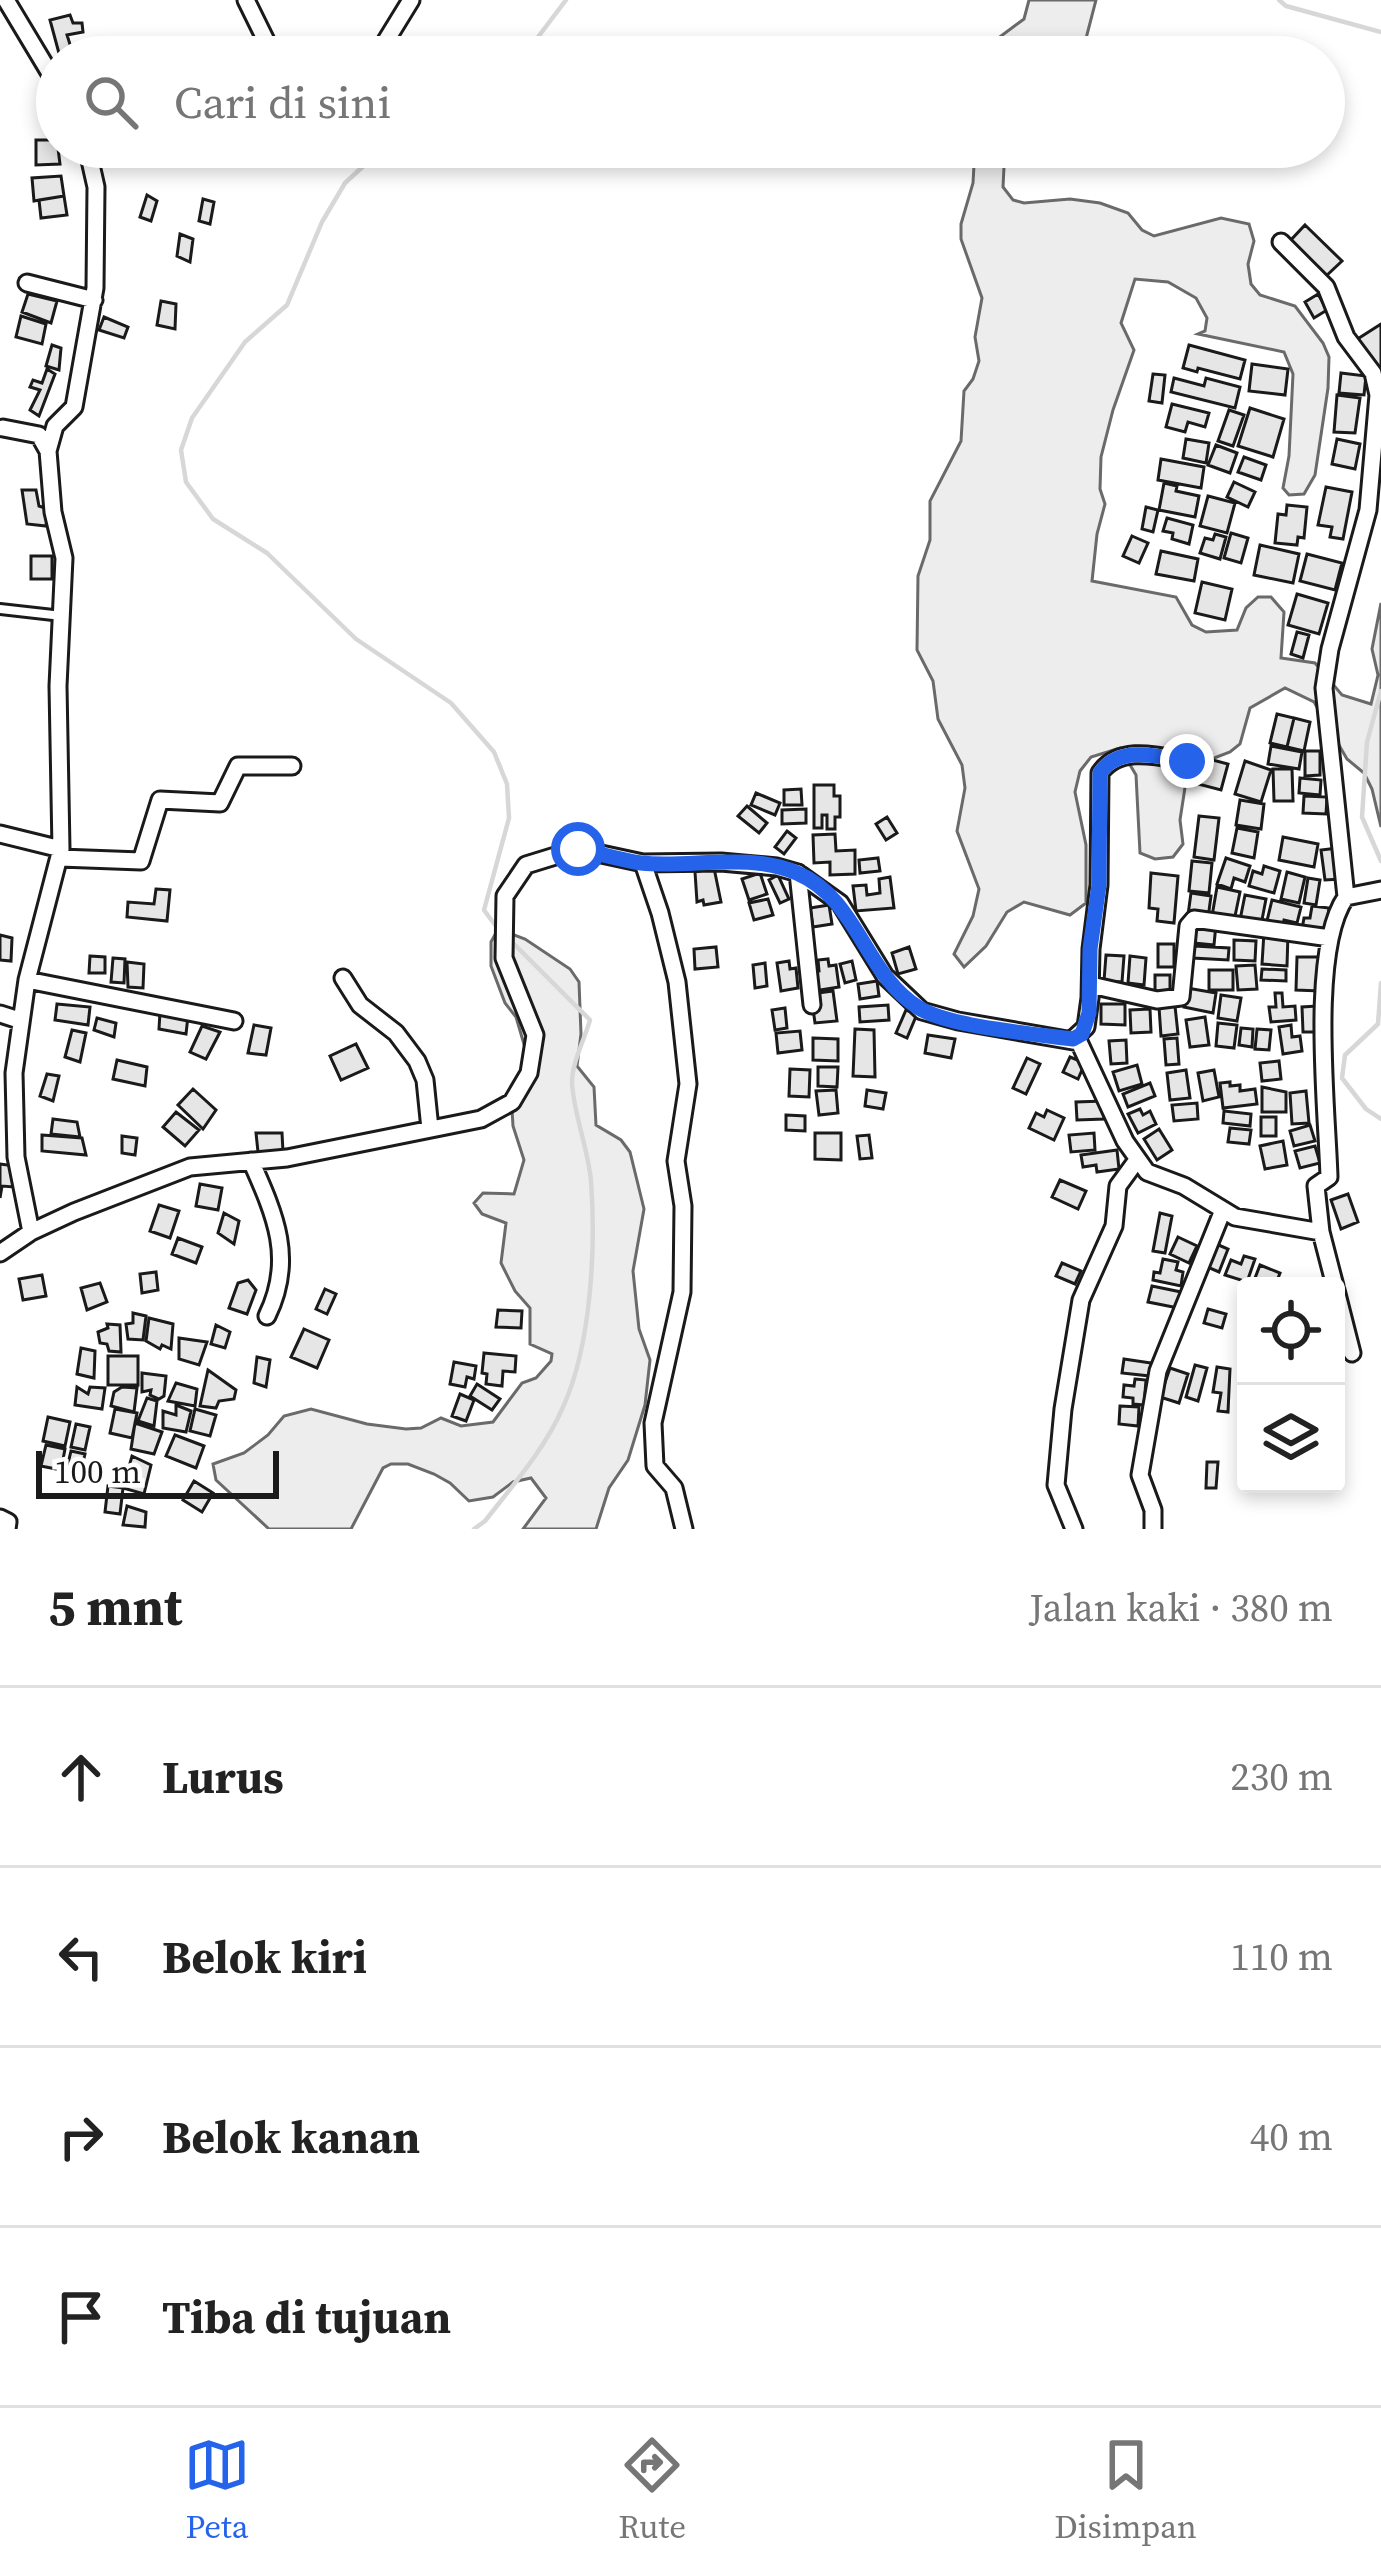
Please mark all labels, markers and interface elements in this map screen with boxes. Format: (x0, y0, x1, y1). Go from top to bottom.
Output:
search box (36, 36, 1345, 168)
icon: search (78, 69, 144, 135)
text: Cari di sini (174, 71, 391, 133)
route end (1160, 734, 1214, 788)
route start (551, 822, 605, 876)
map controls (1237, 1277, 1345, 1493)
button: locate (1237, 1277, 1345, 1385)
button: layers (1237, 1385, 1345, 1493)
scale bar (36, 1445, 279, 1498)
text: 100 m (54, 1449, 141, 1494)
text: 5 mnt (48, 1572, 182, 1642)
text: Jalan kaki · 380 m (1029, 1581, 1333, 1634)
icon: ahead (48, 1744, 114, 1810)
text: Lurus (162, 1746, 284, 1808)
text: 230 m (1230, 1750, 1333, 1803)
icon: left (48, 1924, 114, 1990)
text: Belok kiri (162, 1926, 367, 1988)
text: 110 m (1230, 1930, 1333, 1983)
icon: right (48, 2104, 114, 2170)
text: Belok kanan (162, 2106, 420, 2168)
text: 40 m (1250, 2110, 1333, 2163)
icon: arrive (48, 2284, 114, 2350)
text: Tiba di tujuan (162, 2286, 451, 2348)
tab: Peta (184, 2432, 250, 2549)
tab: Rute (618, 2432, 686, 2549)
tab: Disimpan (1054, 2432, 1197, 2549)

